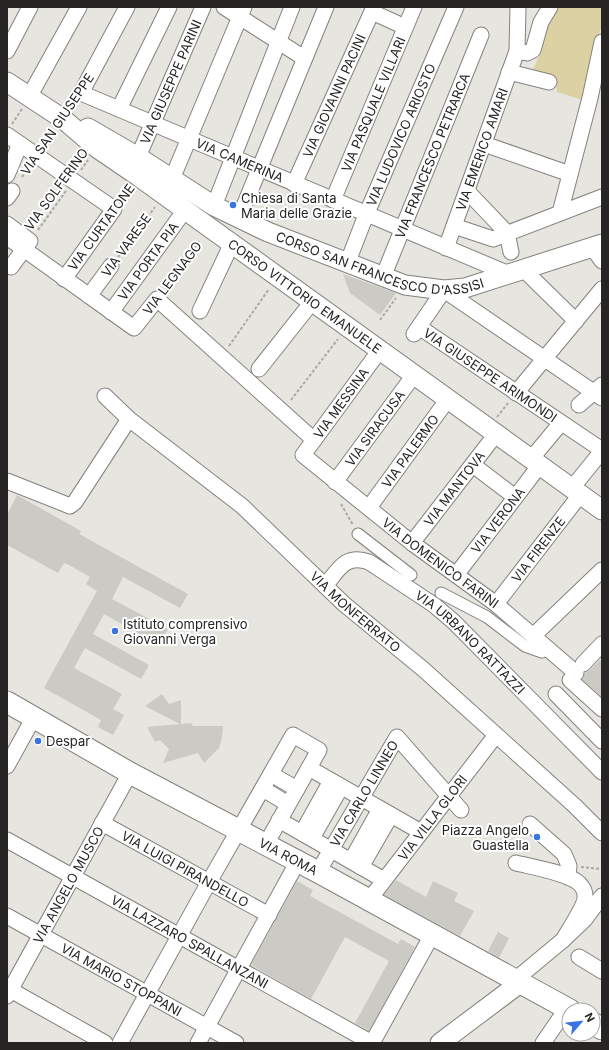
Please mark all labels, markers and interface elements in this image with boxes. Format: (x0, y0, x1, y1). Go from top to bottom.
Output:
street label: VIA GIUSEPPE PARINI (137, 17, 205, 146)
street label: VIA GIOVANNI PACINI (299, 31, 369, 160)
street label: VIA PASQUALE VILLARI (338, 34, 409, 174)
street label: VIA LUDOVICO ARIOSTO (363, 61, 439, 208)
street label: VIA SAN GIUSEPPE (17, 70, 97, 178)
street label: VIA FRANCESCO PETRARCA (391, 70, 473, 241)
street label: VIA EMERICO AMARI (452, 86, 511, 213)
street label: VIA CAMERINA (194, 135, 286, 186)
street label: VIA SOLFERINO (21, 145, 91, 233)
street label: VIA CURTATONE (64, 181, 138, 273)
place label: Chiesa di Santa Maria delle Grazie (241, 190, 352, 221)
marker: Chiesa di Santa Maria delle Grazie (228, 200, 238, 210)
street label: VIA VARESE (98, 210, 154, 280)
street label: VIA PORTA PIA (114, 219, 182, 303)
street label: CORSO SAN FRANCESCO D'ASSISI (274, 228, 486, 298)
street label: CORSO VITTORIO EMANUELE (225, 235, 385, 357)
street label: VIA LEGNAGO (139, 238, 205, 318)
street label: VIA GIUSEPPE ARIMONDI (421, 324, 560, 426)
street label: VIA MESSINA (310, 364, 372, 442)
street label: VIA SIRACUSA (342, 387, 408, 469)
street label: VIA PALERMO (378, 411, 442, 491)
street label: VIA MANTOVA (420, 448, 488, 529)
street label: VIA VERONA (468, 484, 528, 556)
street label: VIA FIRENZE (508, 513, 568, 585)
street label: VIA DOMENICO FARINI (379, 514, 502, 611)
street label: VIA MONFERRATO (307, 568, 404, 655)
street label: VIA URBANO RATTAZZI (412, 587, 529, 697)
place label: Istituto comprensivo Giovanni Verga (123, 616, 248, 647)
marker: Istituto comprensivo Giovanni Verga (110, 626, 120, 636)
place label: Despar (46, 733, 90, 749)
marker: Despar (33, 736, 43, 746)
street label: VIA CARLO LINNEO (327, 737, 401, 850)
street label: VIA VILLA GLORI (395, 772, 470, 863)
place label: Piazza Angelo Guastella (442, 822, 529, 853)
street label: VIA ANGELO MUSCO (30, 823, 107, 946)
street label: VIA LUIGI PIRANDELLO (119, 827, 252, 910)
marker: Piazza Angelo Guastella (532, 832, 542, 842)
street label: VIA ROMA (256, 834, 321, 878)
street label: VIA LAZZARO SPALLANZANI (108, 891, 271, 992)
street label: VIA MARIO STOPPANI (58, 940, 185, 1019)
north arrow (561, 1002, 601, 1042)
text: N (582, 1010, 598, 1024)

